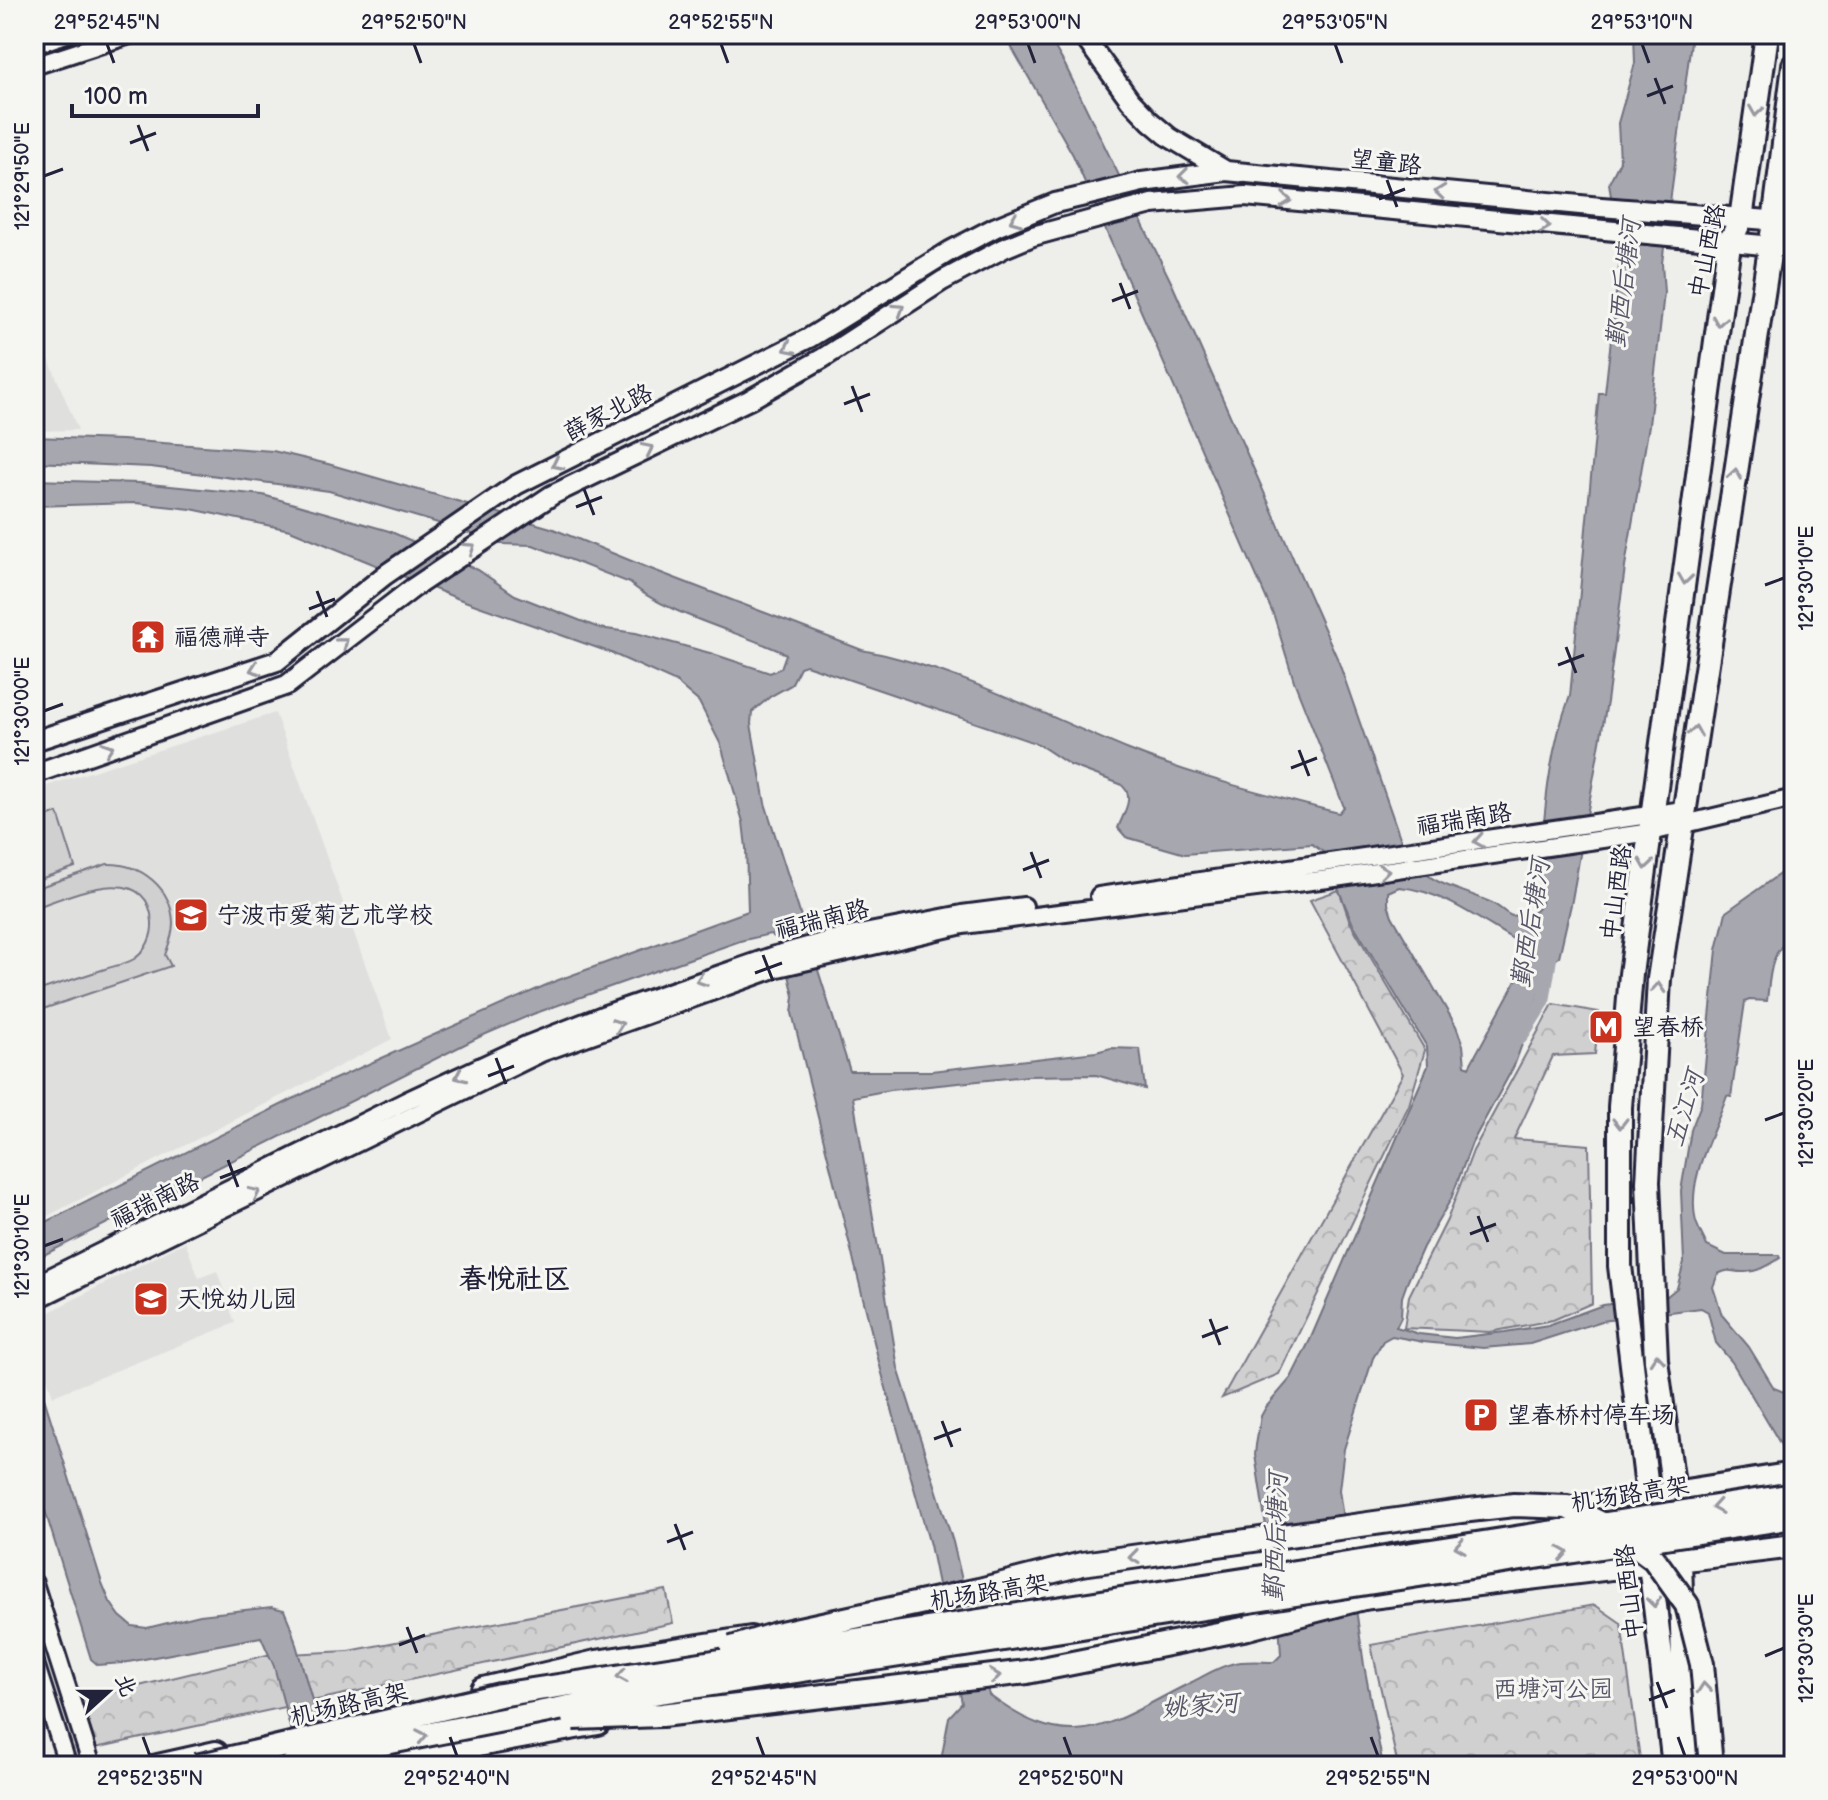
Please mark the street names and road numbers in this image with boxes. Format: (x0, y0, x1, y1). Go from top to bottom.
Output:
street label: 望童路 (1349, 144, 1423, 181)
street label: 中山西路 (1683, 201, 1732, 301)
street label: 薛家北路 (559, 378, 658, 447)
street label: 福瑞南路 (1414, 798, 1514, 841)
street label: 中山西路 (1595, 844, 1638, 943)
street label: 福瑞南路 (772, 894, 872, 945)
street label: 福瑞南路 (106, 1166, 205, 1235)
street label: 机场路高架 (1569, 1471, 1692, 1518)
street label: 中山西路 (1610, 1543, 1649, 1641)
street label: 机场路高架 (928, 1569, 1051, 1616)
street label: 机场路高架 (287, 1677, 411, 1732)

